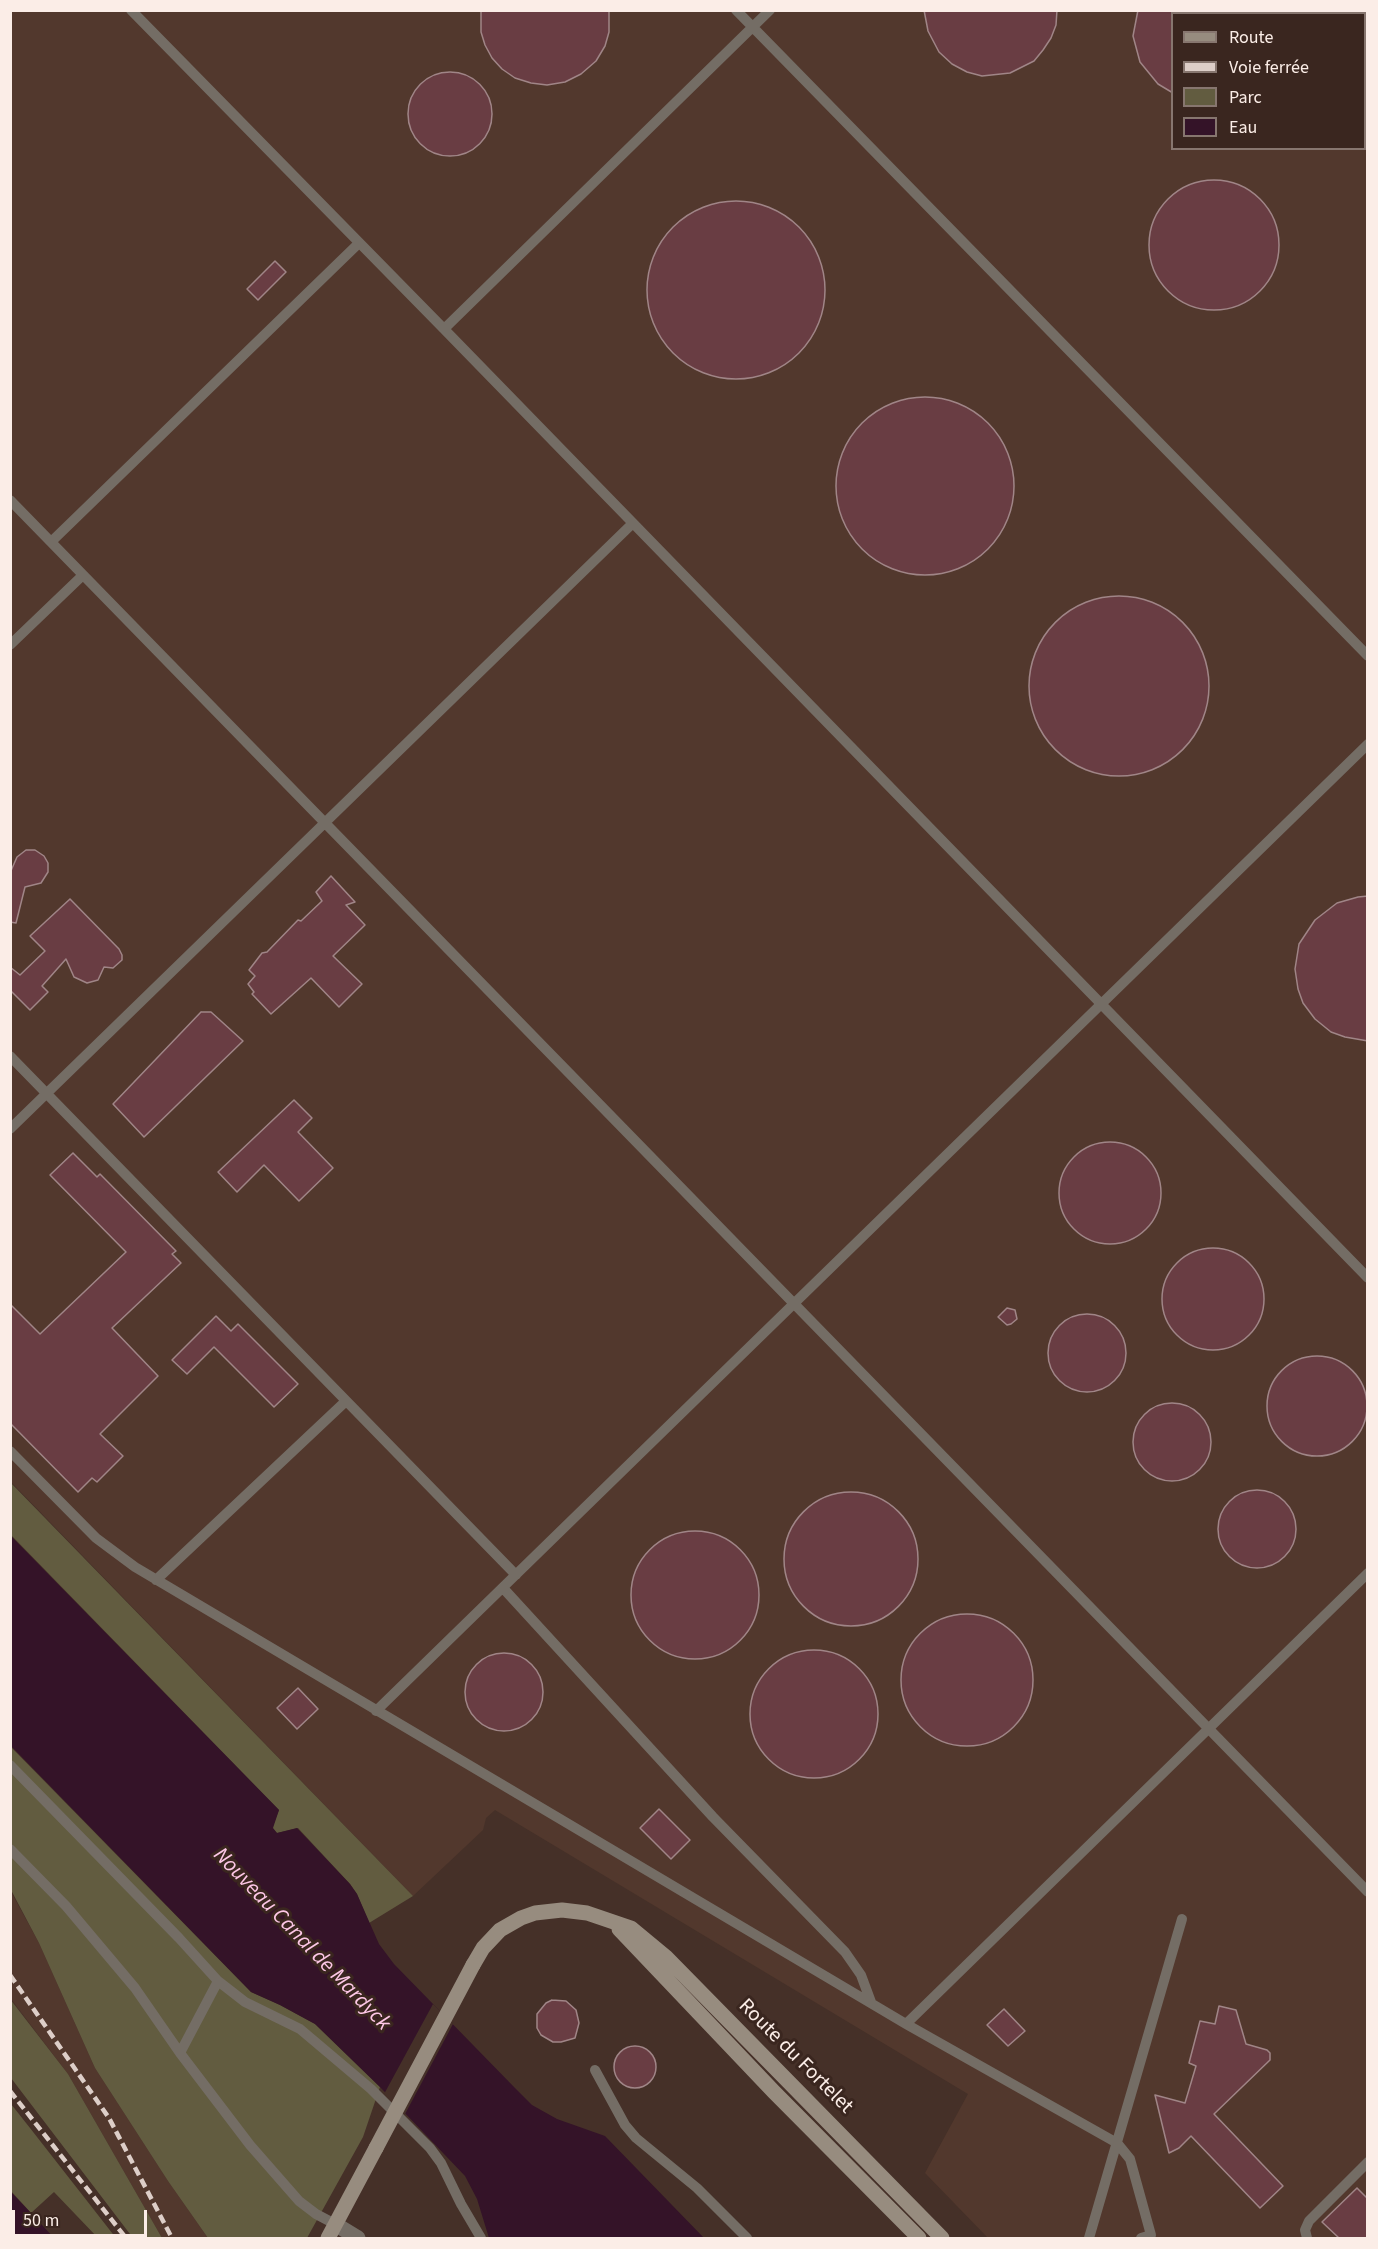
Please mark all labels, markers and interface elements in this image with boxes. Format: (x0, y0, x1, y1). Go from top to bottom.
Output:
legend (1171, 12, 1366, 150)
text: Route (1229, 25, 1273, 50)
text: Voie ferrée (1229, 55, 1309, 80)
text: Parc (1229, 85, 1262, 110)
text: Eau (1229, 115, 1257, 140)
water label: Nouveau Canal de Mardyck (207, 1843, 395, 2037)
street label: Route du Fortelet (732, 1994, 858, 2120)
scale bar (15, 2198, 150, 2236)
text: 50 m (23, 2208, 59, 2233)

